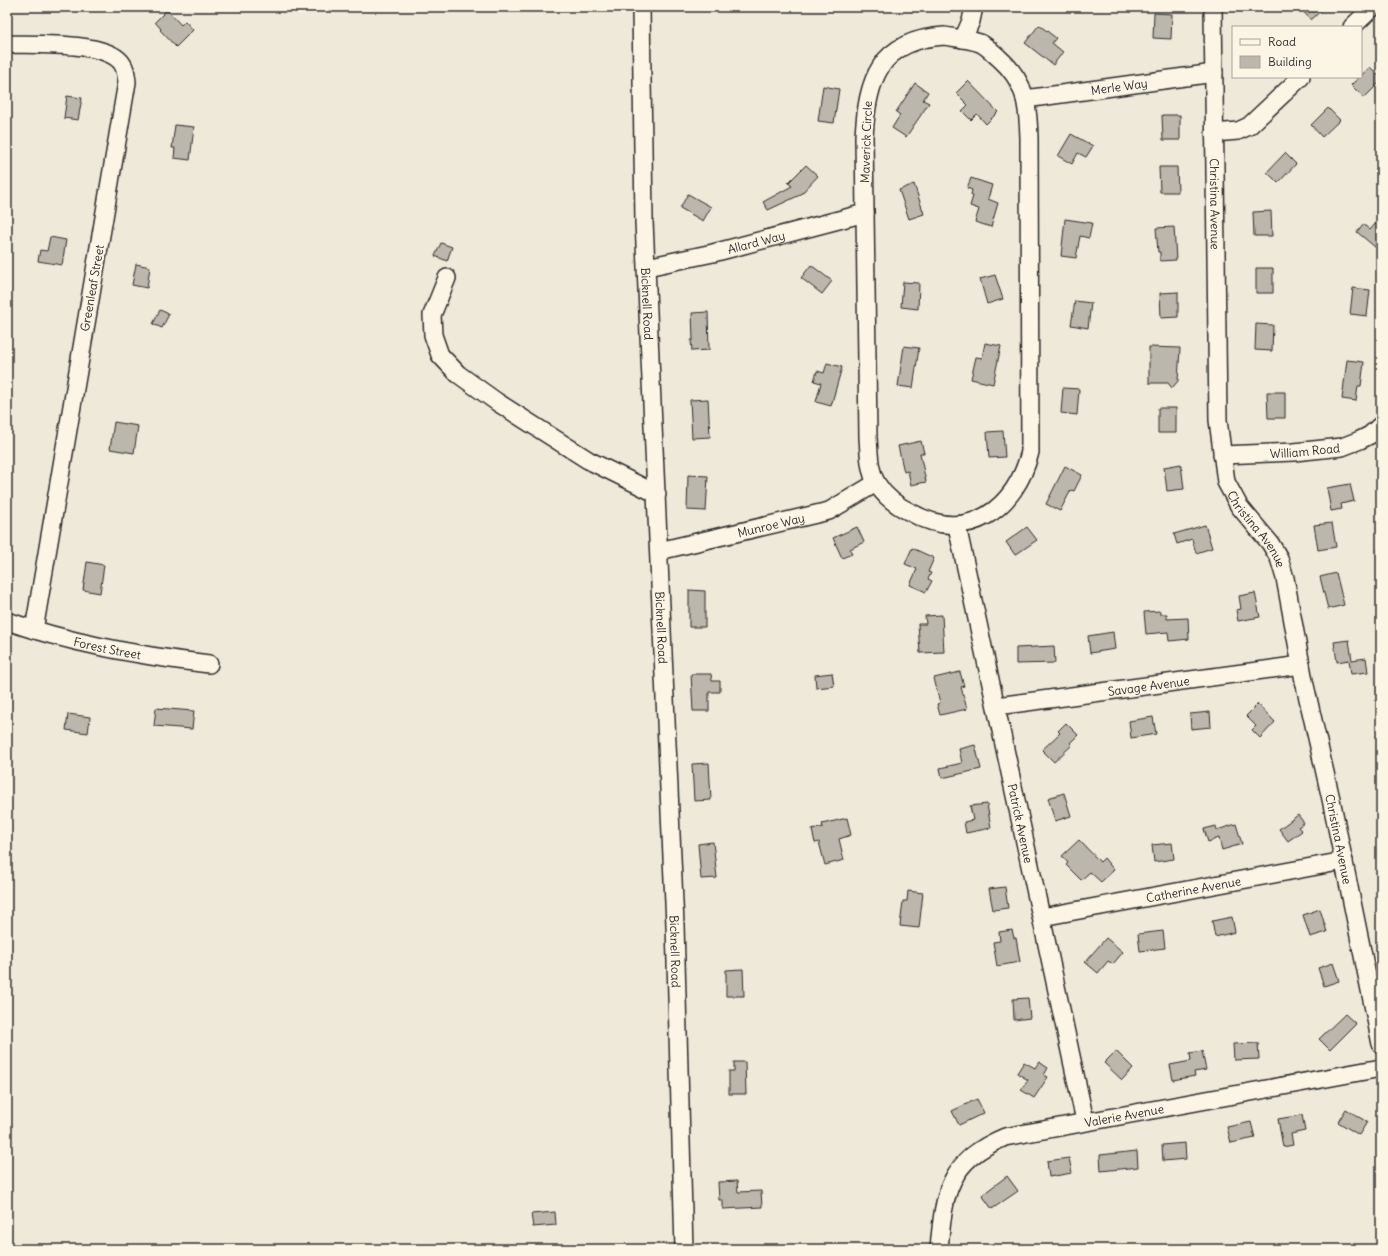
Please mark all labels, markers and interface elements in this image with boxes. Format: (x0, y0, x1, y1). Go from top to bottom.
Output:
legend (1232, 26, 1362, 78)
text: Road (1268, 34, 1296, 49)
text: Building (1268, 54, 1312, 69)
street label: Merle Way (1090, 75, 1148, 97)
street label: Maverick Circle (857, 101, 875, 183)
street label: Christina Avenue (1207, 158, 1223, 250)
street label: Allard Way (726, 227, 786, 256)
street label: Greenleaf Street (77, 243, 107, 333)
street label: Bicknell Road (639, 267, 657, 341)
street label: William Road (1270, 440, 1341, 460)
street label: Christina Avenue (1224, 488, 1289, 569)
street label: Munroe Way (736, 509, 806, 540)
street label: Bicknell Road (653, 591, 671, 664)
street label: Forest Street (72, 633, 142, 662)
street label: Savage Avenue (1107, 673, 1190, 698)
street label: Patrick Avenue (1005, 782, 1037, 864)
street label: Christina Avenue (1323, 792, 1356, 885)
street label: Catherine Avenue (1145, 873, 1242, 905)
street label: Bicknell Road (667, 915, 684, 988)
street label: Valerie Avenue (1083, 1101, 1165, 1130)

